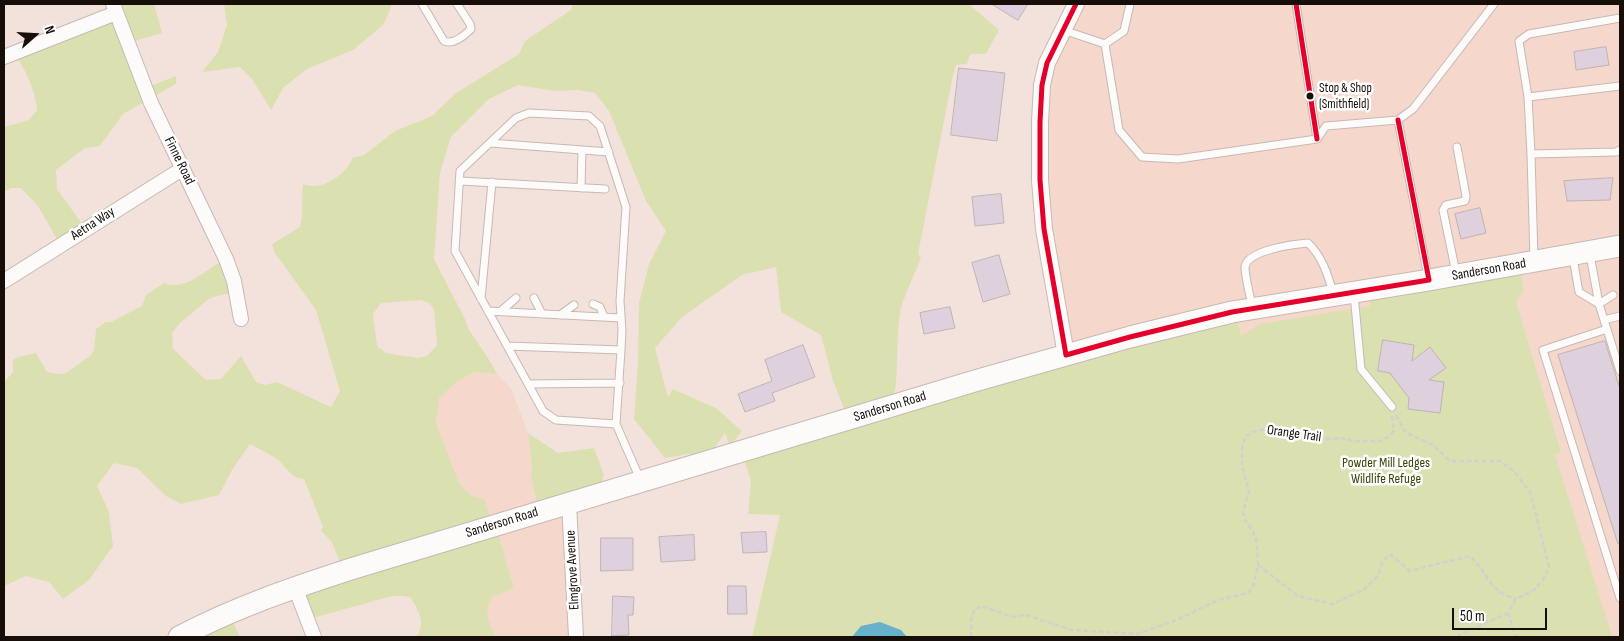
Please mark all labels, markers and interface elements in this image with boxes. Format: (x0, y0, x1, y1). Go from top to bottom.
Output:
north arrow (10, 10, 60, 60)
text: N (40, 24, 59, 36)
place label: Stop & Shop (Smithfield) (1319, 81, 1372, 112)
marker: Stop & Shop (Smithfield) (1305, 91, 1315, 101)
street label: Finne Road (160, 134, 198, 188)
street label: Aetna Way (68, 204, 118, 244)
street label: Sanderson Road (1451, 255, 1527, 285)
street label: Sanderson Road (852, 388, 928, 426)
street label: Orange Trail (1266, 422, 1322, 446)
park label: Powder Mill Ledges Wildlife Refuge (1342, 455, 1430, 488)
street label: Sanderson Road (464, 504, 540, 542)
street label: Elmgrove Avenue (563, 530, 583, 610)
scale bar (1454, 598, 1549, 630)
text: 50 m (1460, 607, 1485, 626)

